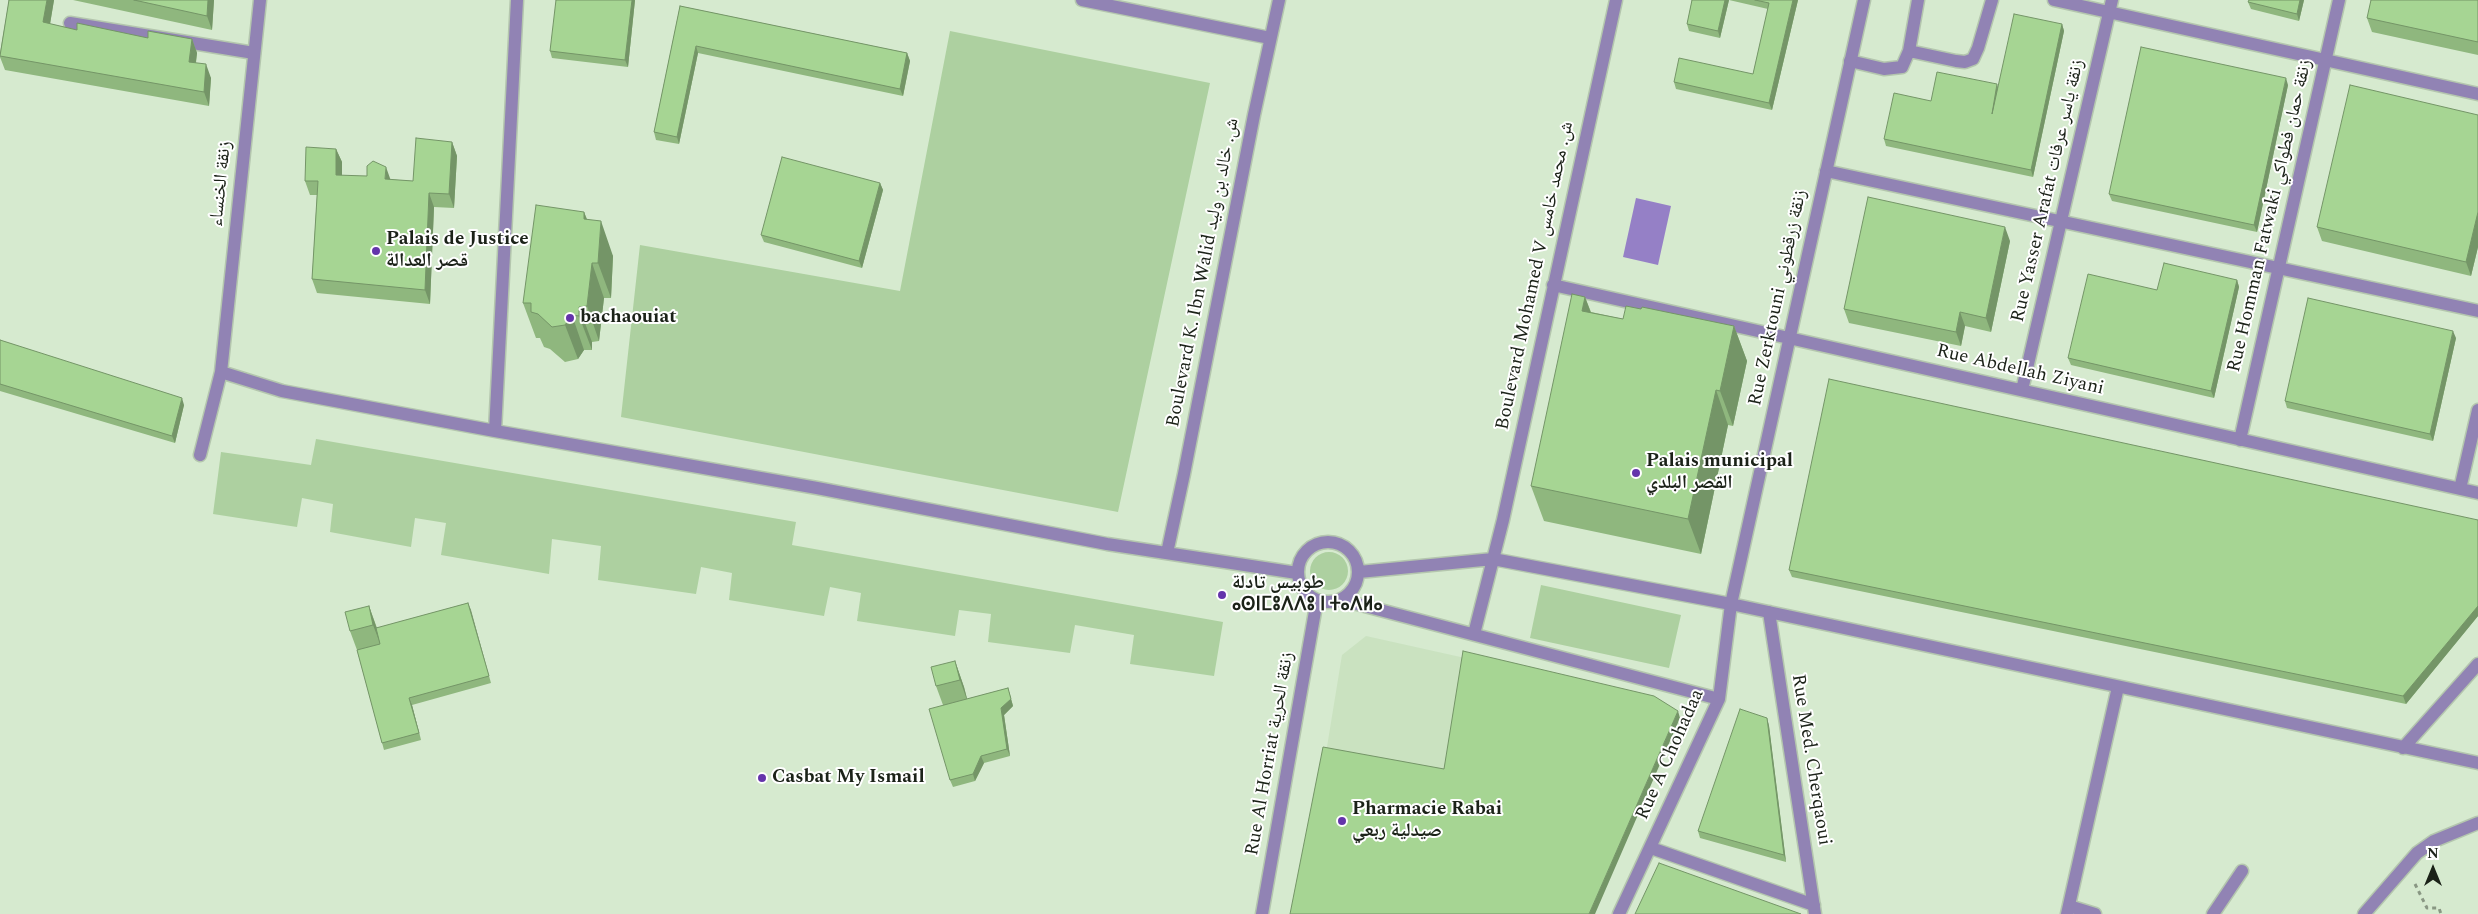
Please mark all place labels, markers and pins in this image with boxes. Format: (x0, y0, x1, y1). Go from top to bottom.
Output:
place label: Palais de Justice قصر العدالة (386, 229, 529, 273)
marker: Palais de Justice قصر العدالة (370, 245, 382, 257)
place label: bachaouiat (580, 307, 677, 329)
marker: bachaouiat (564, 312, 576, 324)
place label: Palais municipal القصر البلدي (1646, 451, 1793, 495)
marker: Palais municipal القصر البلدي (1630, 467, 1642, 479)
place label: طوبيس تادلة ⴰⵙⵏⵎⵓⴷⴷⵓ ⵏ ⵜⴰⴷⵍⴰ (1232, 573, 1383, 617)
marker: طوبيس تادلة ⴰⵙⵏⵎⵓⴷⴷⵓ ⵏ ⵜⴰⴷⵍⴰ (1216, 589, 1228, 601)
place label: Casbat My Ismail (772, 767, 925, 789)
marker: Casbat My Ismail (756, 772, 768, 784)
place label: Pharmacie Rabai صيدلية ربعي (1352, 799, 1502, 843)
marker: Pharmacie Rabai صيدلية ربعي (1336, 815, 1348, 827)

